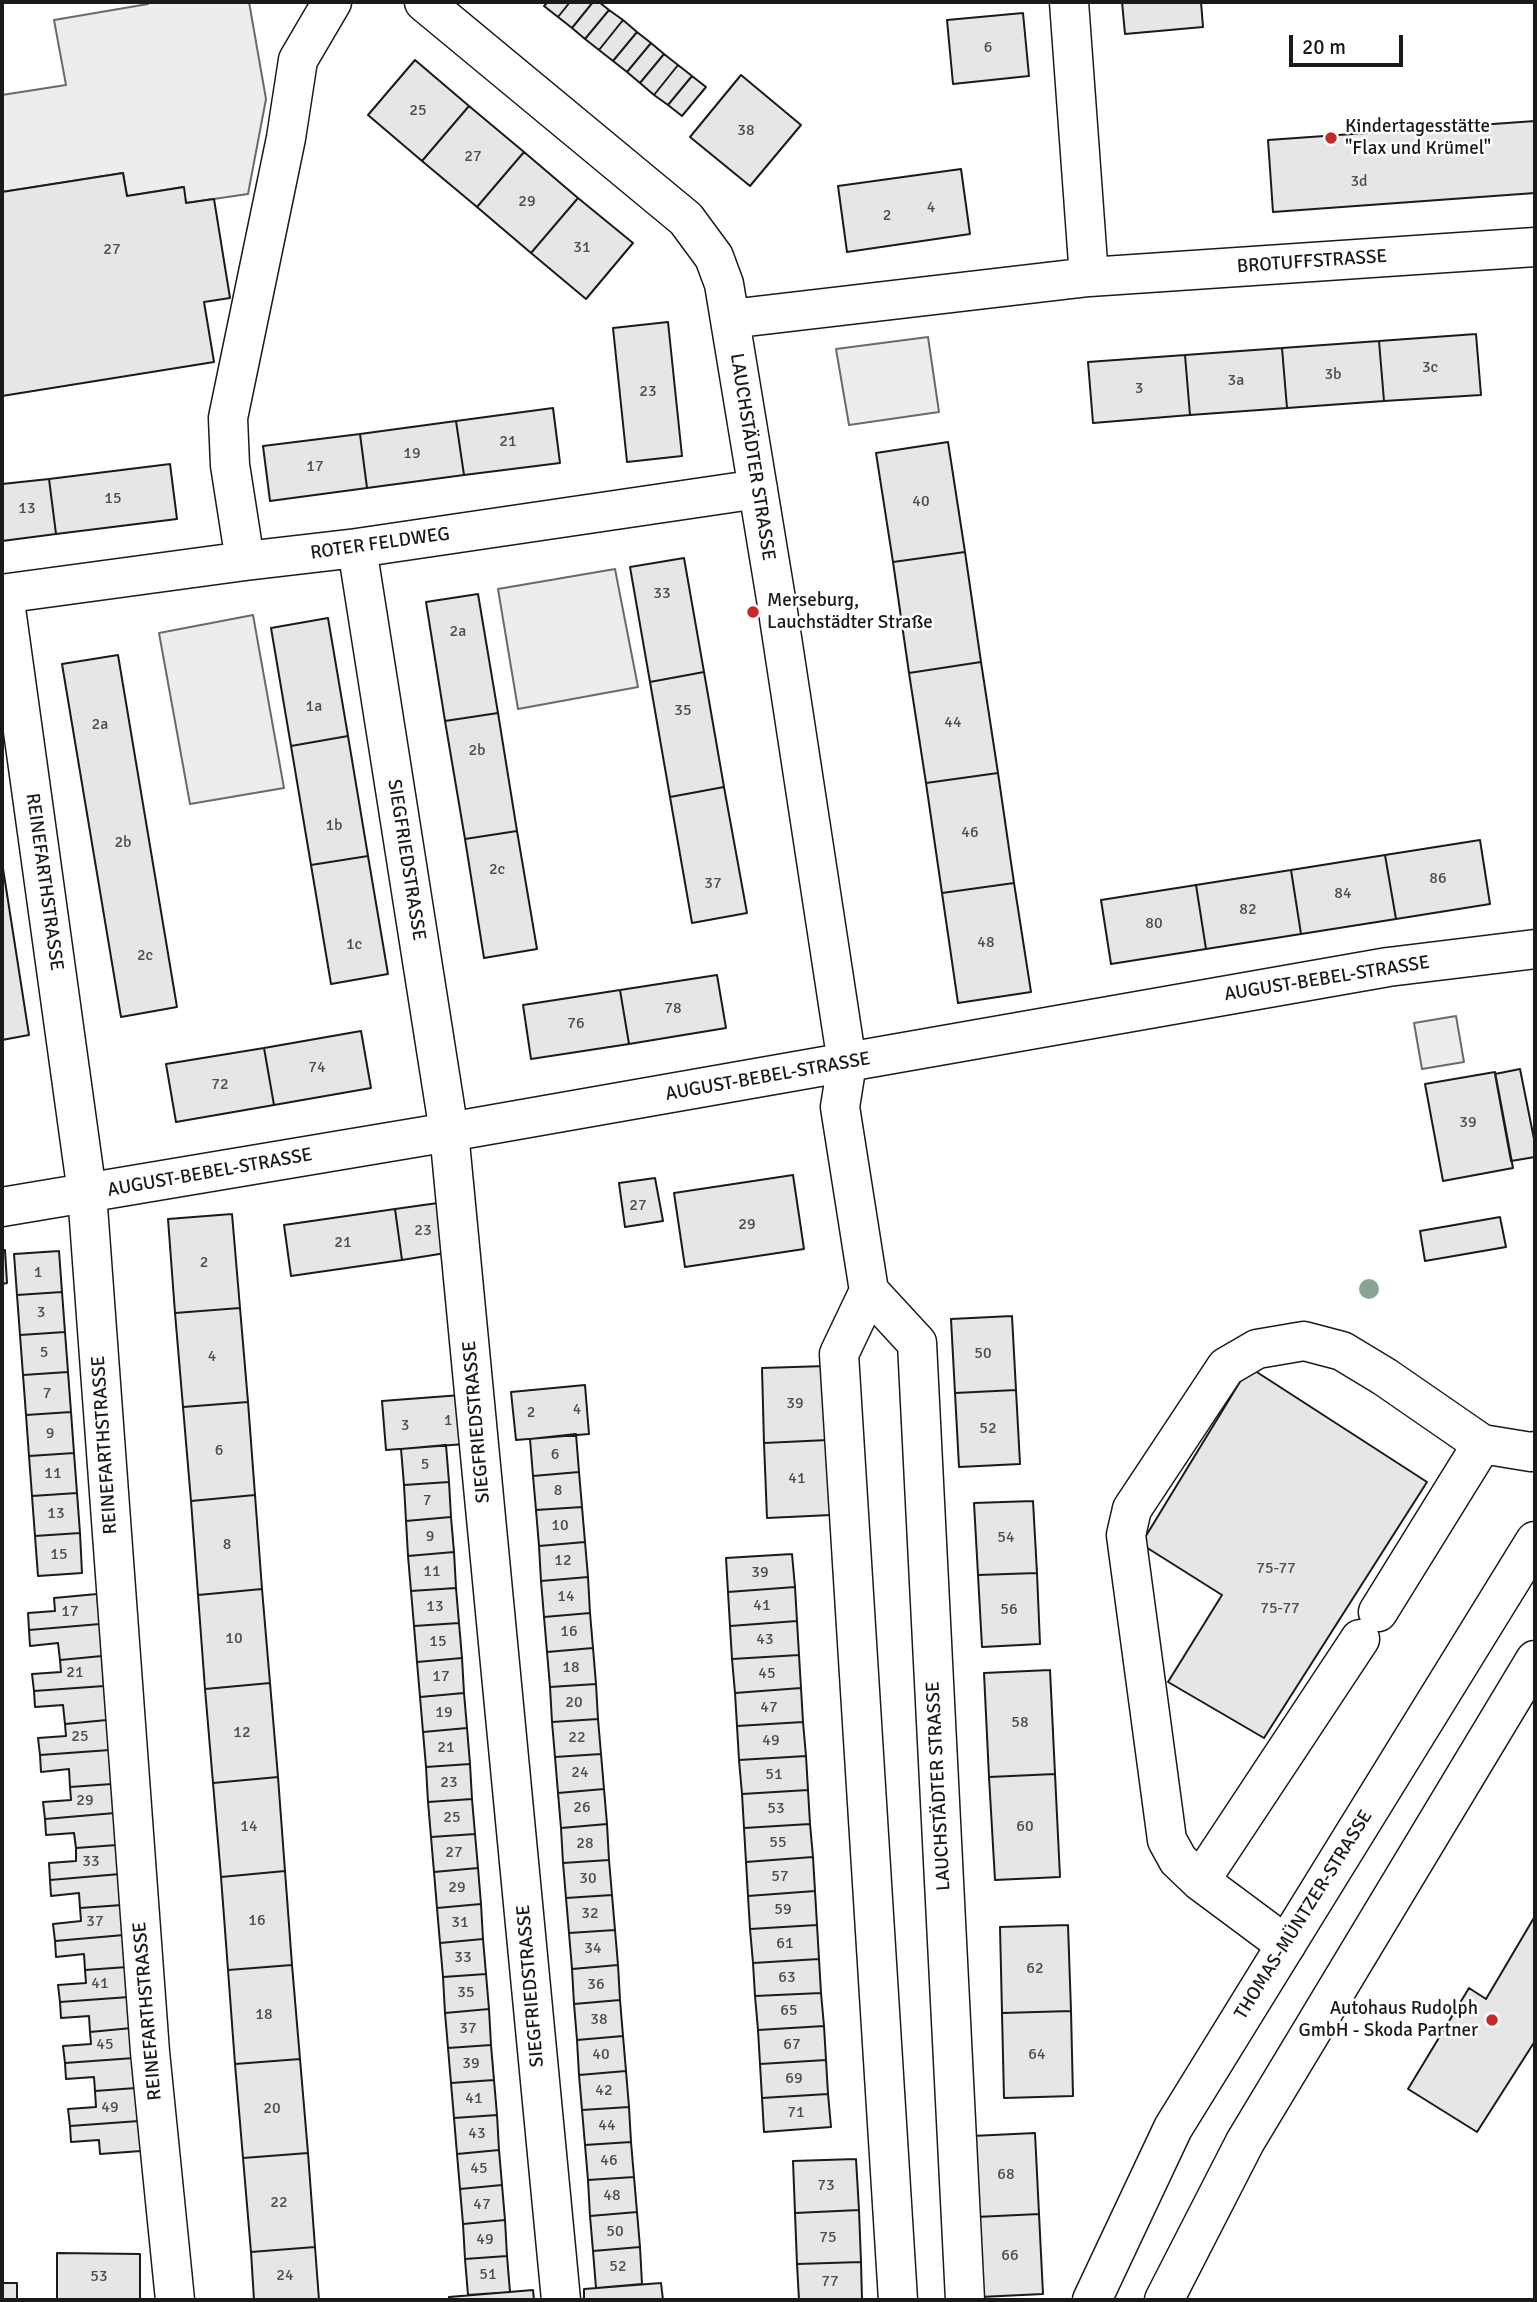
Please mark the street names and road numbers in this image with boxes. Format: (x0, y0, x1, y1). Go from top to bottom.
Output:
street label: BROTUFFSTRASSE (1236, 245, 1388, 279)
street label: LAUCHSTÄDTER STRASSE (724, 352, 780, 562)
street label: ROTER FELDWEG (309, 523, 451, 565)
street label: SIEGFRIEDSTRASSE (382, 778, 430, 942)
street label: REINEFARTHSTRASSE (20, 792, 68, 972)
street label: AUGUST-BEBEL-STRASSE (1223, 951, 1431, 1007)
street label: AUGUST-BEBEL-STRASSE (664, 1048, 872, 1106)
street label: AUGUST-BEBEL-STRASSE (106, 1144, 314, 1202)
street label: SIEGFRIEDSTRASSE (459, 1340, 495, 1504)
street label: REINEFARTHSTRASSE (87, 1355, 123, 1535)
street label: LAUCHSTÄDTER STRASSE (922, 1681, 956, 1891)
street label: THOMAS-MÜNTZER-STRASSE (1230, 1806, 1378, 2024)
street label: SIEGFRIEDSTRASSE (513, 1904, 549, 2068)
street label: REINEFARTHSTRASSE (129, 1921, 167, 2101)

